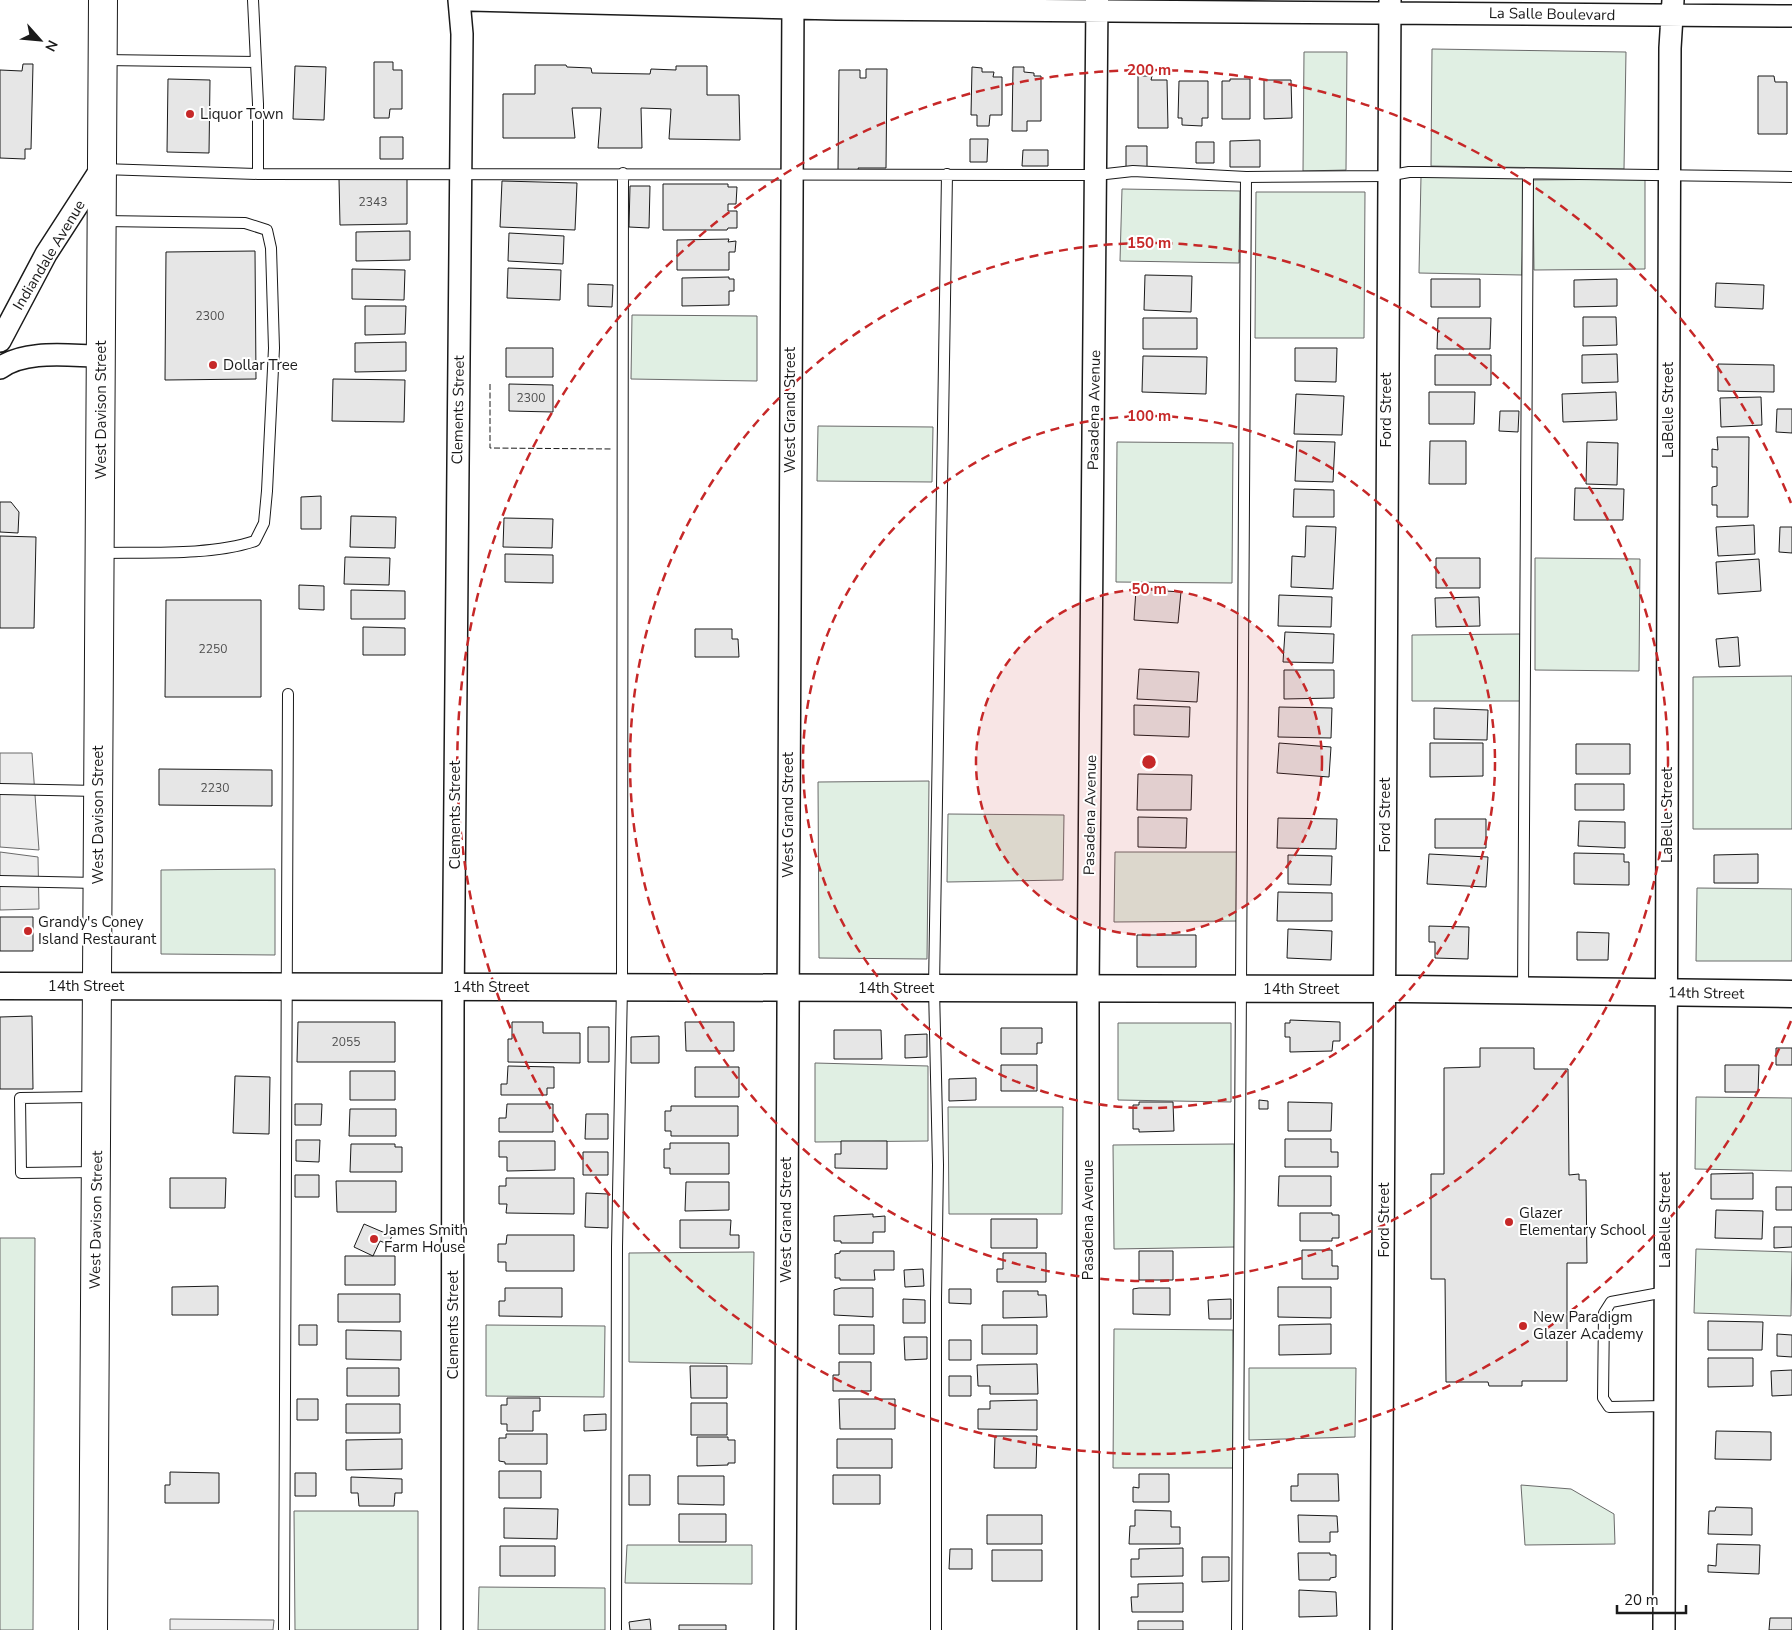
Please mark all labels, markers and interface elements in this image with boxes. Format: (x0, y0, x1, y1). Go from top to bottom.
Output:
street label: La Salle Boulevard (1489, 3, 1615, 25)
north arrow (15, 15, 65, 65)
text: N (40, 37, 62, 55)
text: 200 m (1127, 60, 1171, 80)
place label: Liquor Town (200, 104, 284, 124)
marker: Liquor Town (184, 108, 196, 120)
house number: 2343 (359, 194, 387, 210)
street label: Indiandale Avenue (8, 196, 90, 314)
text: 150 m (1127, 233, 1171, 253)
house number: 2300 (196, 308, 224, 324)
street label: West Davison Street (91, 340, 111, 479)
street label: West Grand Street (780, 346, 800, 473)
street label: Pasadena Avenue (1083, 350, 1105, 470)
place label: Dollar Tree (223, 355, 298, 375)
street label: Clements Street (447, 355, 469, 465)
marker: Dollar Tree (207, 359, 219, 371)
street label: LaBelle Street (1658, 361, 1678, 458)
street label: Ford Street (1376, 372, 1396, 448)
house number: 2300 (517, 390, 545, 406)
text: 100 m (1127, 406, 1171, 426)
text: 50 m (1131, 579, 1167, 599)
house number: 2250 (199, 641, 227, 657)
street label: West Davison Street (88, 745, 108, 884)
street label: West Grand Street (778, 751, 798, 878)
centre of rings (1140, 753, 1158, 771)
street label: Pasadena Avenue (1079, 755, 1101, 875)
street label: Clements Street (445, 760, 465, 870)
street label: LaBelle Street (1657, 766, 1677, 863)
street label: Ford Street (1375, 777, 1395, 853)
house number: 2230 (201, 780, 229, 796)
place label: Grandy's Coney Island Restaurant (38, 912, 157, 949)
marker: Grandy's Coney Island Restaurant (22, 925, 34, 937)
street label: 14th Street (48, 976, 125, 996)
street label: 14th Street (453, 977, 530, 997)
street label: 14th Street (858, 978, 935, 998)
street label: 14th Street (1263, 979, 1340, 999)
street label: 14th Street (1668, 982, 1745, 1004)
house number: 2055 (332, 1034, 360, 1050)
street label: West Davison Street (85, 1150, 107, 1290)
street label: West Grand Street (776, 1156, 796, 1283)
street label: Pasadena Avenue (1078, 1160, 1098, 1280)
street label: LaBelle Street (1655, 1171, 1675, 1268)
street label: Ford Street (1374, 1182, 1394, 1258)
place label: Glazer Elementary School (1519, 1203, 1646, 1240)
marker: Glazer Elementary School (1503, 1216, 1515, 1228)
place label: James Smith Farm House (383, 1220, 468, 1257)
marker: James Smith Farm House (368, 1233, 380, 1245)
street label: Clements Street (443, 1270, 463, 1380)
place label: New Paradigm Glazer Academy (1533, 1307, 1643, 1344)
marker: New Paradigm Glazer Academy (1517, 1320, 1529, 1332)
scale bar (1617, 1582, 1686, 1614)
text: 20 m (1624, 1590, 1659, 1610)

